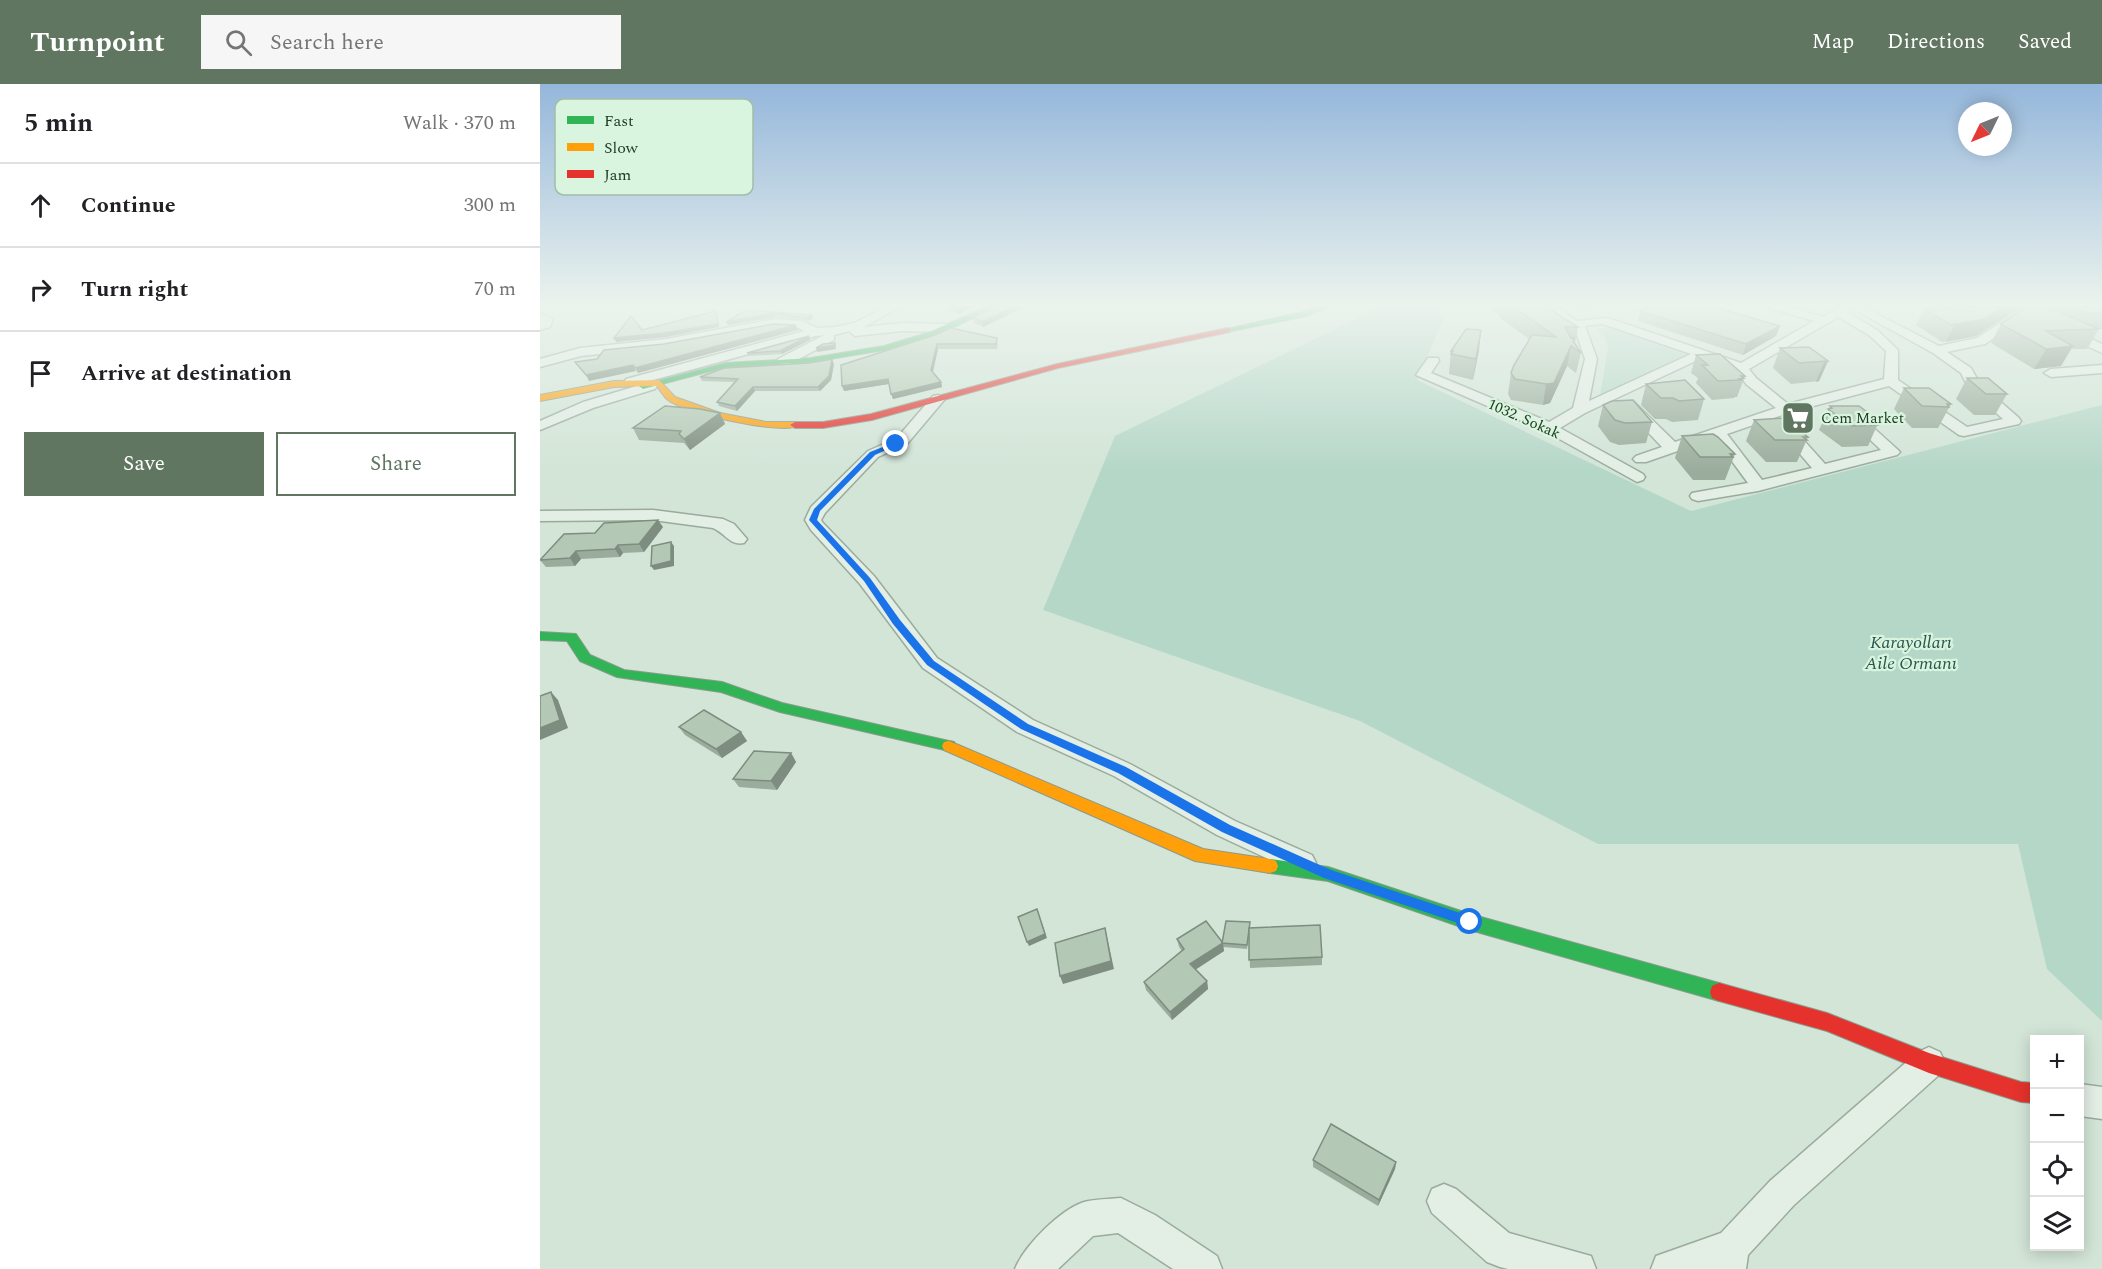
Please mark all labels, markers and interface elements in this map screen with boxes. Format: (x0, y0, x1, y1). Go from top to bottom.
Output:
search box (201, 15, 621, 69)
text: Turnpoint (30, 21, 165, 64)
icon: search (222, 26, 255, 59)
text: Search here (270, 26, 384, 59)
text: Map (1812, 26, 1854, 58)
text: Directions (1887, 26, 1985, 58)
text: Saved (2018, 26, 2072, 58)
legend (555, 99, 753, 195)
north arrow (1958, 102, 2012, 156)
text: 5 min (24, 103, 93, 143)
text: Walk · 370 m (403, 108, 516, 138)
text: Fast (604, 109, 634, 133)
text: Slow (604, 136, 639, 160)
text: Jam (604, 163, 632, 187)
icon: ahead (24, 189, 57, 222)
text: Continue (81, 189, 176, 222)
text: 300 m (464, 190, 516, 220)
icon: right (24, 273, 57, 306)
text: Turn right (81, 273, 188, 306)
text: 70 m (474, 274, 516, 304)
icon: arrive (24, 357, 57, 390)
text: Arrive at destination (81, 357, 292, 390)
street label: 1032. Sokak (1484, 393, 1564, 445)
supermarket icon: Cem Market (1780, 400, 1816, 436)
place label: Cem Market (1821, 407, 1904, 430)
route end (882, 430, 908, 456)
button: Save (24, 432, 264, 496)
button: Share (276, 432, 516, 496)
park label: Karayolları Aile Ormanı (1864, 629, 1957, 677)
route start (1456, 908, 1482, 934)
map controls (2030, 1035, 2084, 1251)
button: + (2030, 1035, 2084, 1089)
button: − (2030, 1089, 2084, 1143)
button: locate (2030, 1143, 2084, 1197)
button: layers (2030, 1197, 2084, 1251)

